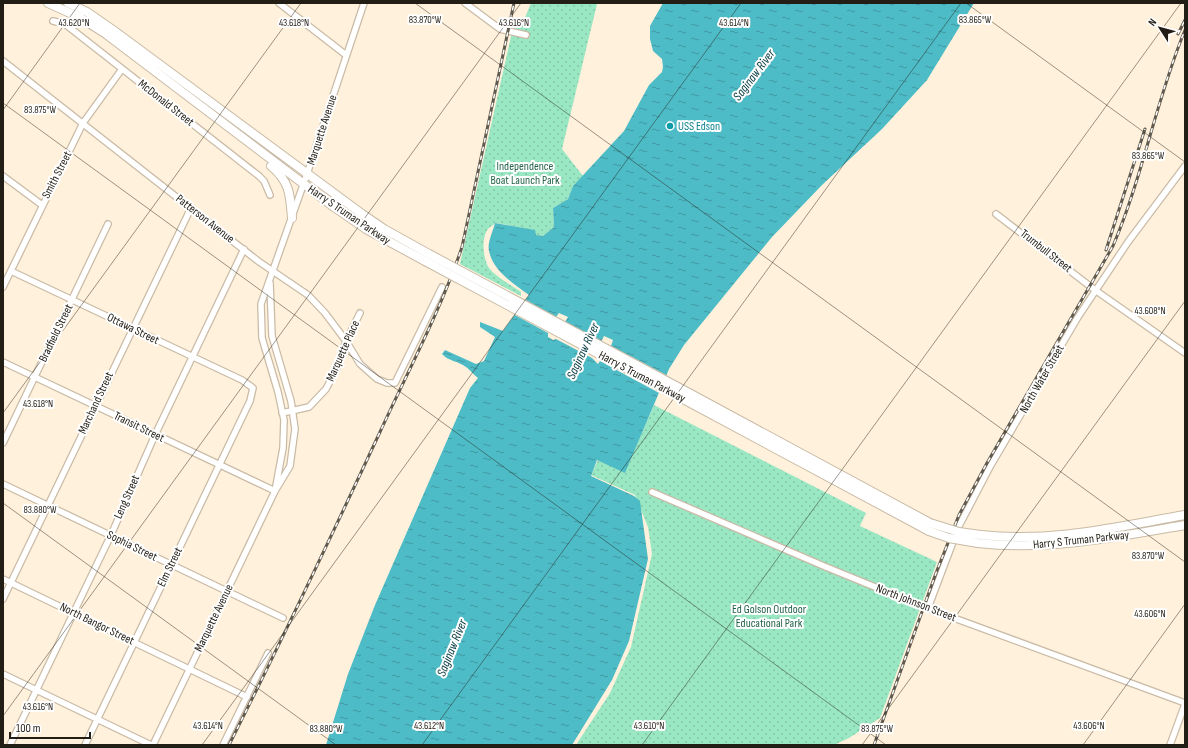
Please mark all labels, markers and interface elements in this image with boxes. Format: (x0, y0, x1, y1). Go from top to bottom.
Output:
north arrow (1140, 8, 1180, 48)
text: 83.870°W (409, 14, 442, 26)
text: 83.865°W (959, 14, 992, 26)
text: N (1145, 16, 1159, 29)
text: 43.620°N (58, 17, 90, 29)
text: 43.618°N (279, 17, 309, 29)
text: 43.616°N (499, 17, 529, 29)
text: 43.614°N (719, 17, 749, 29)
water label: Saginaw River (730, 45, 779, 104)
street label: McDonald Street (135, 76, 197, 130)
street label: Marquette Avenue (304, 93, 340, 167)
text: 83.875°W (24, 104, 57, 116)
place label: USS Edson (678, 119, 720, 134)
marker: USS Edson (665, 121, 675, 131)
street label: Smith Street (39, 149, 75, 201)
text: 83.865°W (1132, 150, 1165, 162)
park label: Independence Boat Launch Park (490, 159, 560, 188)
street label: Harry S Truman Parkway (305, 182, 393, 248)
street label: Patterson Avenue (173, 191, 238, 247)
street label: Trumbull Street (1017, 226, 1075, 276)
street label: Bradfield Street (36, 301, 77, 364)
text: 43.608°N (1134, 305, 1166, 317)
street label: Ottawa Street (104, 310, 162, 348)
street label: Marquette Place (323, 318, 363, 384)
water label: Saginaw River (563, 319, 604, 382)
street label: North Water Street (1016, 342, 1068, 416)
street label: Harry S Truman Parkway (596, 348, 688, 406)
street label: Marchand Street (75, 369, 117, 437)
text: 43.618°N (23, 398, 53, 410)
street label: Transit Street (111, 408, 167, 446)
street label: Leng Street (111, 473, 143, 521)
text: 83.880°W (23, 504, 57, 516)
street label: Sophia Street (104, 527, 160, 565)
street label: Harry S Truman Parkway (1032, 527, 1130, 552)
street label: Elm Street (154, 544, 186, 589)
text: 83.870°W (1132, 550, 1165, 562)
street label: North Johnson Street (874, 581, 959, 625)
street label: Marquette Avenue (191, 582, 237, 654)
street label: North Bangor Street (57, 600, 137, 649)
park label: Ed Golson Outdoor Educational Park (732, 602, 807, 631)
text: 43.606°N (1134, 608, 1166, 620)
water label: Saginaw River (433, 616, 471, 679)
text: 43.616°N (23, 701, 53, 713)
scale bar (10, 714, 90, 740)
text: 43.614°N (193, 720, 223, 732)
text: 43.612°N (414, 720, 444, 732)
text: 43.610°N (634, 720, 664, 732)
text: 43.606°N (1073, 720, 1105, 732)
text: 100 m (16, 721, 41, 736)
text: 83.880°W (309, 723, 343, 735)
text: 83.875°W (861, 723, 894, 735)

